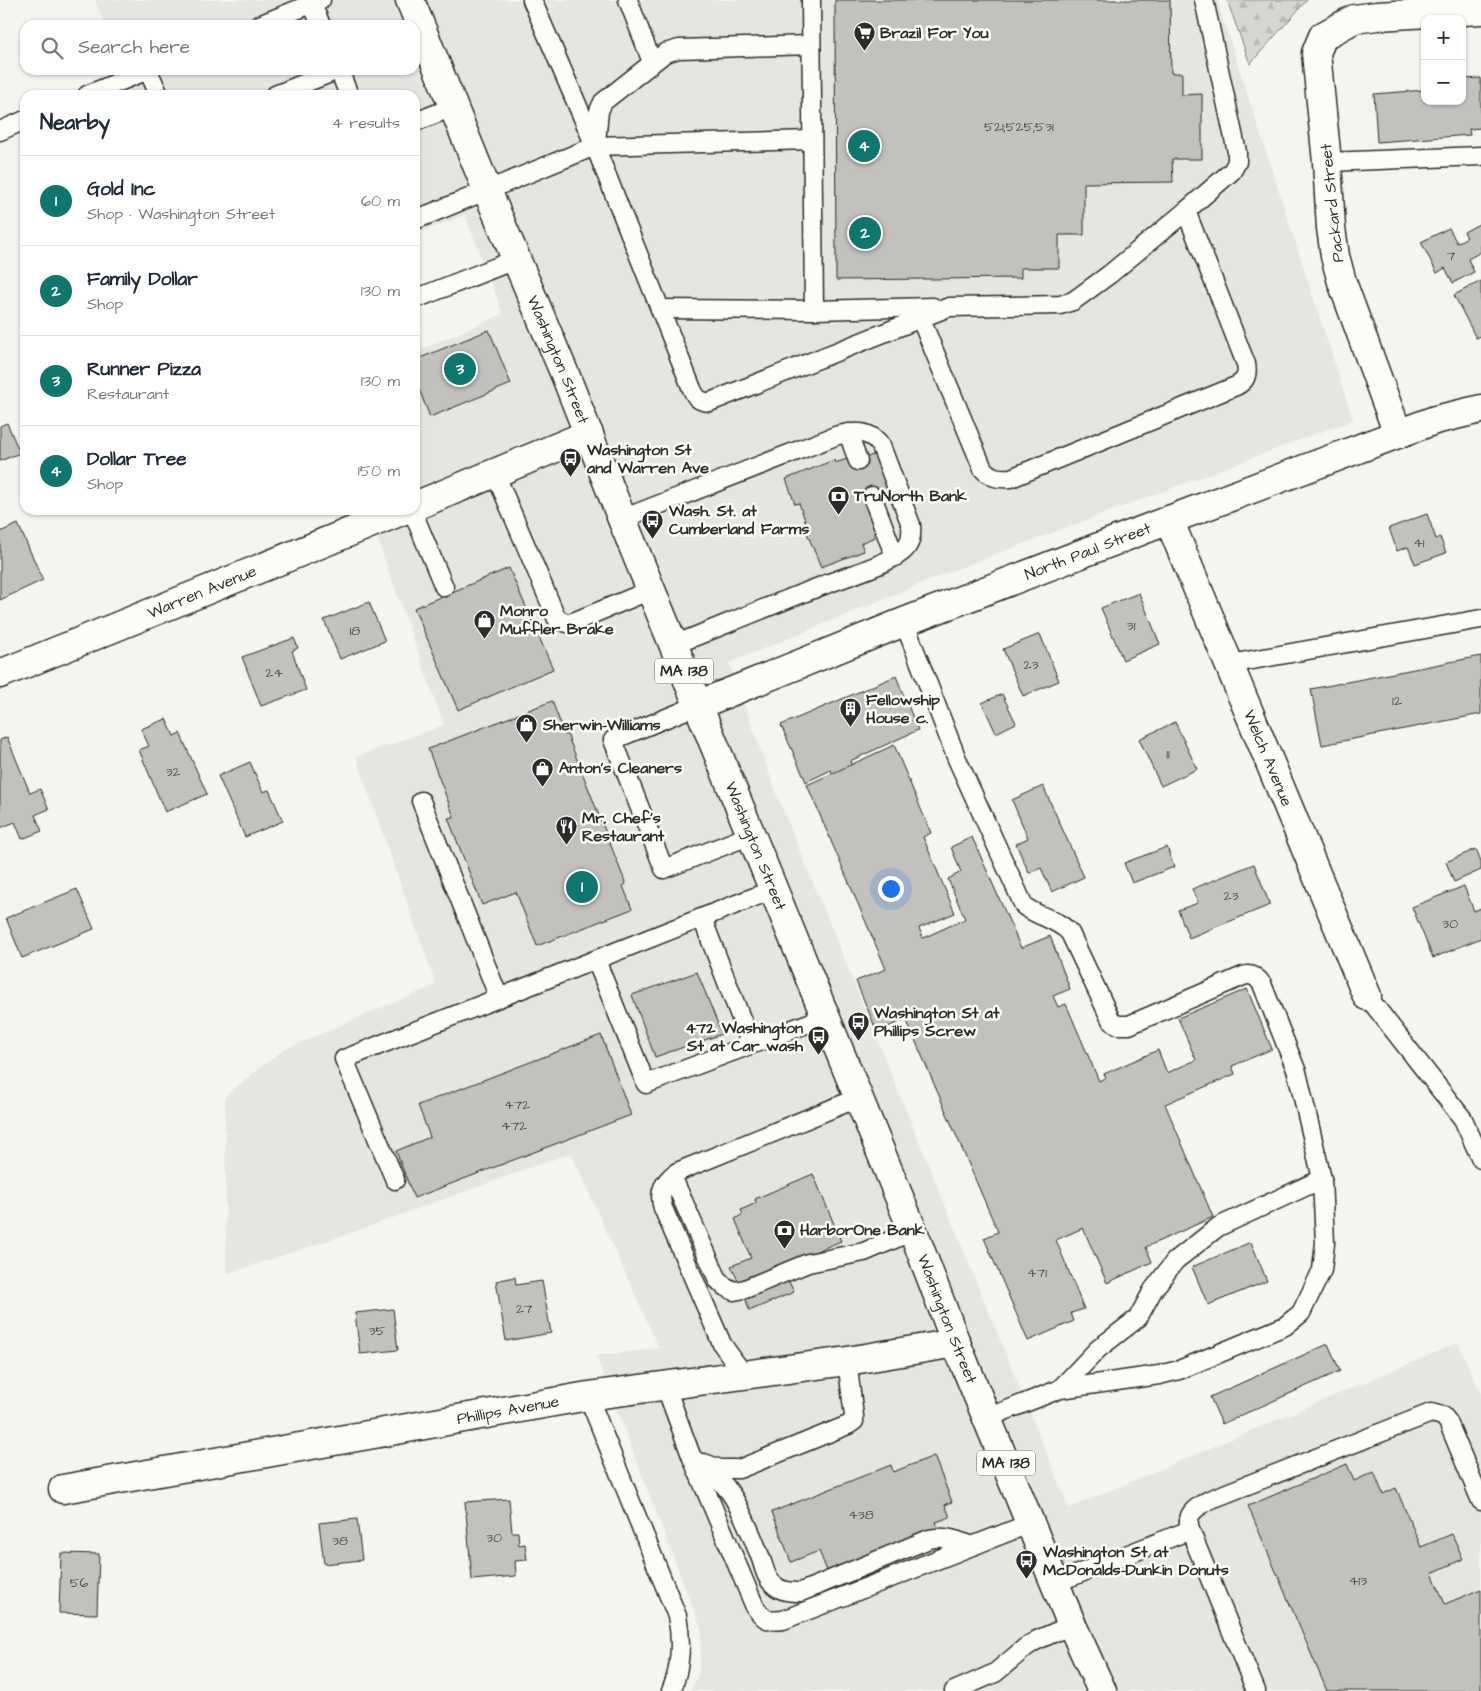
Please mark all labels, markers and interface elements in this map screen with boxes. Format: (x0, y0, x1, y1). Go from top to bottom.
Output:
map controls (1421, 15, 1466, 105)
button: + (1421, 15, 1466, 60)
search box (20, 20, 420, 75)
supermarket icon: Brazil For You (852, 21, 876, 52)
place label: Brazil For You (880, 22, 989, 44)
icon: search (38, 34, 66, 62)
text: Search here (78, 34, 190, 61)
button: − (1421, 60, 1466, 105)
text: Nearby (40, 108, 110, 137)
text: 4 results (332, 112, 400, 134)
house number: 521;525;531 (984, 117, 1054, 137)
pin: 4 (848, 127, 880, 165)
street label: Packard Street (1315, 142, 1349, 263)
text: Gold Inc (87, 176, 156, 203)
text: 1 (55, 190, 57, 212)
text: 60 m (361, 190, 400, 212)
text: Shop · Washington Street (87, 203, 275, 225)
pin: 2 (849, 214, 881, 252)
house number: 7 (1447, 246, 1456, 266)
text: Family Dollar (87, 266, 198, 293)
text: 2 (51, 280, 61, 302)
text: 130 m (361, 280, 400, 302)
street label: Washington Street (522, 292, 595, 428)
text: Shop (87, 293, 123, 315)
pin: 3 (444, 350, 476, 388)
text: Runner Pizza (87, 356, 201, 383)
text: 3 (52, 370, 60, 392)
text: 130 m (361, 370, 400, 392)
text: Restaurant (87, 383, 169, 405)
place label: Washington St and Warren Ave (586, 439, 709, 479)
text: Dollar Tree (87, 446, 187, 473)
bus stop icon: Washington St and Warren Ave (559, 447, 583, 478)
text: 4 (51, 460, 61, 482)
text: 150 m (358, 460, 400, 482)
text: Shop (87, 473, 123, 495)
bank icon: TruNorth Bank (826, 484, 850, 515)
place label: TruNorth Bank (853, 485, 967, 507)
place label: Wash. St. at Cumberland Farms (668, 500, 809, 540)
bus stop icon: Wash. St. at Cumberland Farms (641, 508, 665, 539)
street label: North Paul Street (1022, 517, 1154, 585)
house number: 41 (1413, 533, 1425, 553)
street label: Warren Avenue (144, 560, 260, 624)
place label: Monro Muffler Brake (500, 600, 614, 640)
shop icon: Monro Muffler Brake (472, 608, 496, 639)
house number: 31 (1127, 616, 1136, 636)
house number: 18 (350, 621, 360, 641)
house number: 23 (1023, 655, 1039, 675)
road number: MA 138 (655, 658, 713, 684)
house number: 24 (265, 663, 283, 683)
place label: Fellowship House c. (866, 689, 940, 729)
house number: 12 (1392, 691, 1402, 711)
building icon: Fellowship House c. (838, 697, 862, 728)
street label: Welch Avenue (1238, 707, 1298, 810)
shop icon: Sherwin-Williams (515, 713, 539, 744)
place label: Sherwin-Williams (542, 714, 661, 736)
house number: 11 (1166, 744, 1170, 764)
shop icon: Anton's Cleaners (531, 756, 555, 787)
place label: Anton's Cleaners (559, 757, 682, 779)
house number: 32 (165, 762, 181, 782)
street label: Washington Street (720, 778, 792, 914)
place label: Mr. Chef's Restaurant (582, 807, 665, 847)
restaurant icon: Mr. Chef's Restaurant (554, 815, 578, 846)
pin: 1 (566, 868, 598, 906)
your location (878, 876, 904, 902)
house number: 23 (1223, 886, 1239, 906)
house number: 30 (1442, 914, 1458, 934)
place label: Washington St at Phillips Screw (873, 1002, 1000, 1042)
bus stop icon: Washington St at Phillips Screw (846, 1010, 870, 1041)
place label: 472 Washington St at Car wash (685, 1017, 804, 1057)
bus stop icon: 472 Washington St at Car wash (807, 1025, 831, 1056)
house number: 472 (504, 1095, 530, 1115)
house number: 472 (501, 1116, 527, 1136)
bank icon: HarborOne Bank (772, 1218, 796, 1249)
place label: HarborOne Bank (800, 1219, 925, 1241)
street label: Washington Street (912, 1251, 983, 1387)
house number: 471 (1027, 1263, 1047, 1283)
house number: 27 (516, 1299, 533, 1319)
house number: 35 (368, 1321, 386, 1341)
street label: Phillips Avenue (455, 1390, 561, 1430)
road number: MA 138 (977, 1450, 1035, 1476)
house number: 438 (848, 1505, 874, 1525)
house number: 30 (486, 1528, 502, 1548)
house number: 38 (332, 1531, 348, 1551)
place label: Washington St at McDonalds-Dunkin Donuts (1042, 1541, 1229, 1581)
bus stop icon: Washington St at McDonalds-Dunkin Donuts (1015, 1549, 1039, 1580)
house number: 413 (1349, 1571, 1367, 1591)
house number: 56 (70, 1573, 89, 1593)

